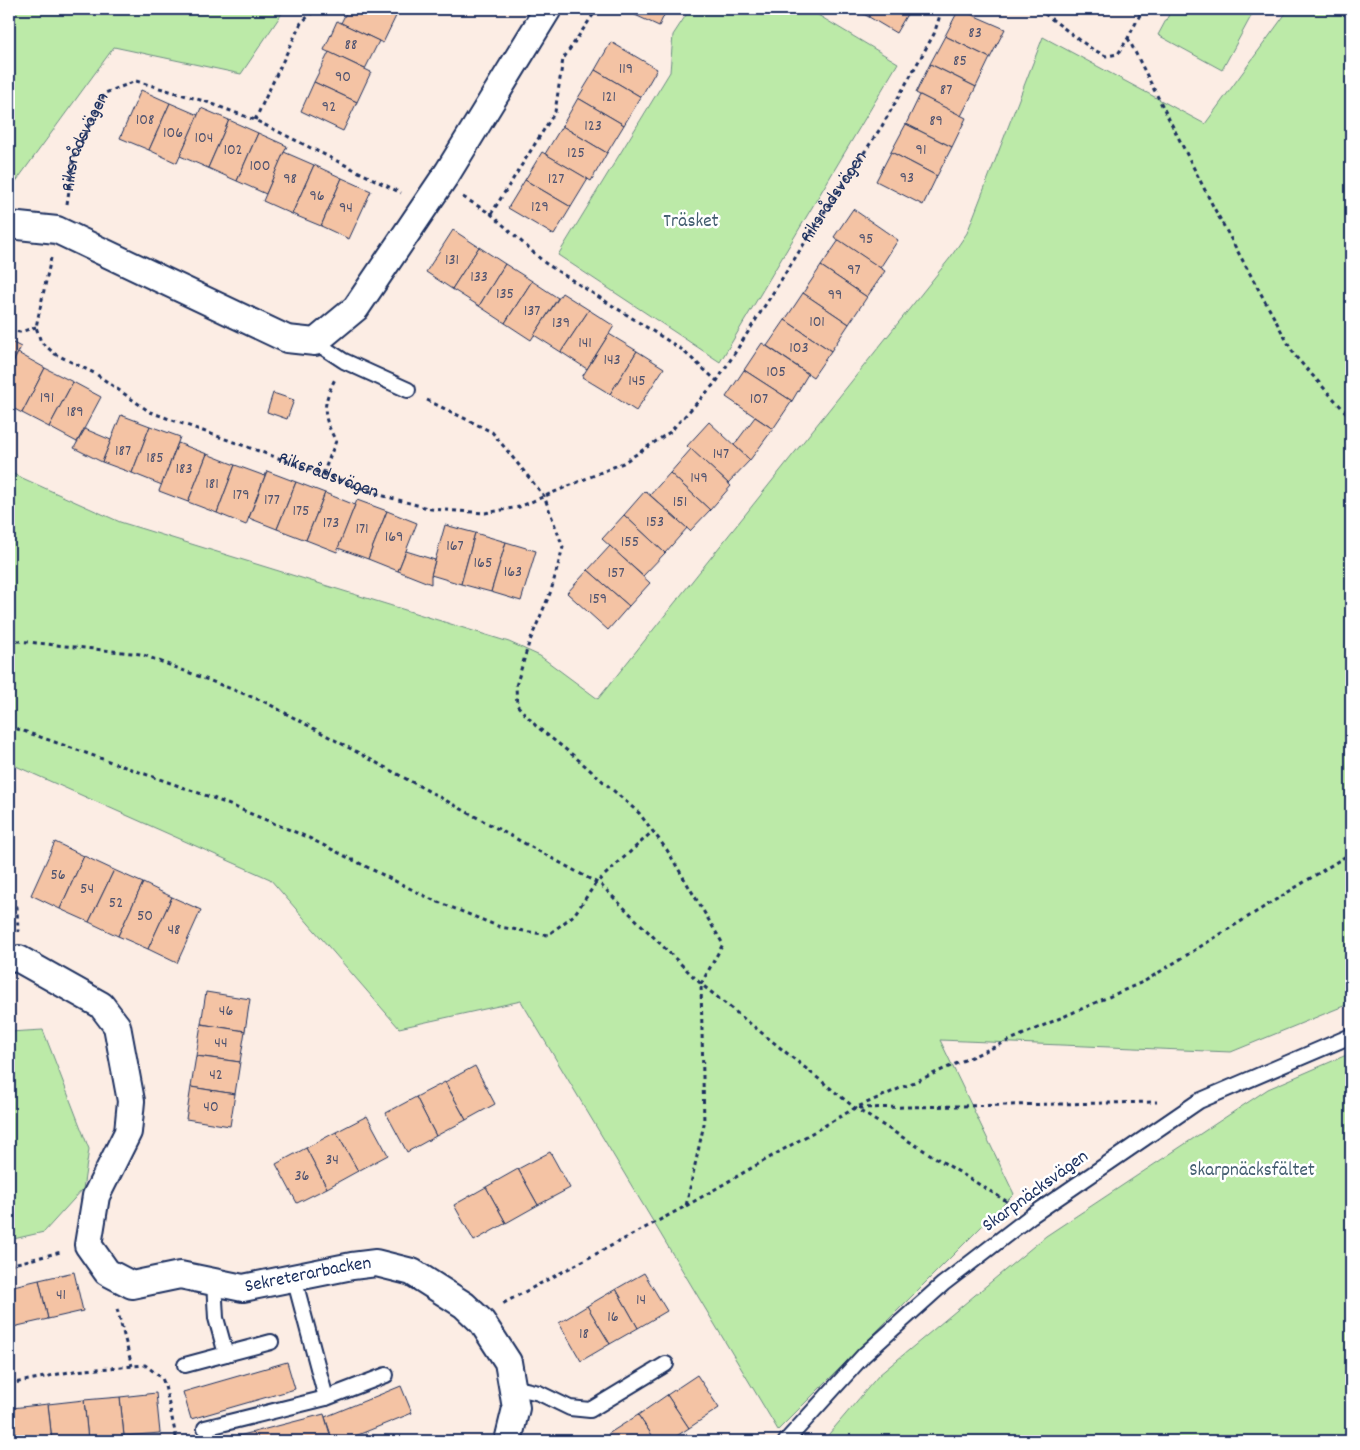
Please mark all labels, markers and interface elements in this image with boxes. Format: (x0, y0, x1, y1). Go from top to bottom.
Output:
house number: 83 (968, 22, 982, 45)
house number: 88 (345, 34, 357, 57)
house number: 85 (953, 50, 967, 73)
house number: 119 (619, 58, 633, 81)
house number: 90 (335, 66, 351, 89)
house number: 87 (940, 79, 952, 102)
house number: 121 (602, 86, 616, 109)
street label: Riksrådsvägen (55, 88, 117, 194)
house number: 92 (322, 96, 336, 119)
house number: 108 (136, 109, 154, 132)
house number: 89 (929, 110, 943, 133)
house number: 123 (584, 115, 602, 138)
house number: 106 (163, 122, 183, 145)
house number: 104 (195, 127, 213, 150)
house number: 102 (223, 139, 243, 162)
house number: 91 (916, 139, 926, 162)
house number: 125 (567, 142, 585, 165)
street label: Riksrådsvägen (794, 146, 875, 249)
house number: 100 (250, 155, 270, 178)
house number: 93 (900, 167, 914, 190)
house number: 98 (283, 168, 297, 191)
house number: 127 (548, 168, 564, 191)
house number: 96 (309, 185, 325, 208)
house number: 129 (531, 196, 549, 219)
house number: 94 (339, 197, 353, 220)
park label: Träsket (663, 209, 719, 236)
house number: 95 (859, 228, 873, 251)
house number: 131 (445, 249, 459, 272)
house number: 97 (847, 259, 861, 282)
house number: 133 (470, 266, 488, 289)
house number: 135 (496, 283, 514, 306)
house number: 99 (828, 284, 842, 307)
house number: 137 (524, 300, 540, 323)
house number: 101 (809, 311, 825, 334)
house number: 139 (552, 312, 570, 335)
house number: 141 (578, 332, 592, 355)
house number: 103 (789, 337, 809, 360)
house number: 143 (603, 349, 621, 372)
house number: 105 (766, 361, 786, 384)
house number: 145 (628, 370, 646, 393)
house number: 191 (40, 387, 54, 410)
house number: 107 (750, 388, 768, 411)
house number: 189 (66, 401, 84, 424)
house number: 187 (115, 440, 131, 463)
house number: 147 (713, 443, 729, 466)
street label: Riksrådsvägen (274, 446, 382, 506)
house number: 185 (146, 447, 164, 470)
house number: 183 (175, 458, 193, 481)
house number: 149 (690, 467, 708, 490)
house number: 181 (205, 473, 219, 496)
house number: 179 (233, 484, 249, 507)
house number: 177 (264, 489, 280, 512)
house number: 151 (673, 491, 687, 514)
house number: 175 (292, 500, 310, 523)
house number: 153 (646, 511, 664, 534)
house number: 173 (323, 512, 339, 535)
house number: 171 (355, 518, 369, 541)
house number: 169 (385, 526, 403, 549)
house number: 155 (621, 531, 639, 554)
house number: 167 (446, 535, 464, 558)
house number: 165 (474, 552, 492, 575)
house number: 163 (504, 561, 522, 584)
house number: 157 (607, 562, 625, 585)
house number: 159 (589, 588, 607, 611)
house number: 56 (50, 864, 66, 887)
house number: 54 (80, 878, 94, 901)
house number: 52 (109, 892, 123, 915)
house number: 50 (137, 905, 153, 928)
house number: 48 (167, 919, 181, 942)
house number: 46 (219, 1000, 233, 1023)
house number: 44 (214, 1032, 228, 1055)
house number: 42 (209, 1064, 223, 1087)
house number: 40 (203, 1096, 219, 1119)
street label: Skarpnäcksvägen (977, 1144, 1095, 1240)
house number: 34 (325, 1149, 339, 1172)
park label: Skarpnäcksfältet (1189, 1158, 1315, 1185)
house number: 36 (295, 1165, 310, 1188)
street label: Sekreterarbacken (243, 1250, 373, 1301)
house number: 41 (56, 1284, 66, 1307)
house number: 14 (636, 1289, 646, 1312)
house number: 16 (607, 1306, 619, 1329)
house number: 18 (579, 1323, 589, 1346)

